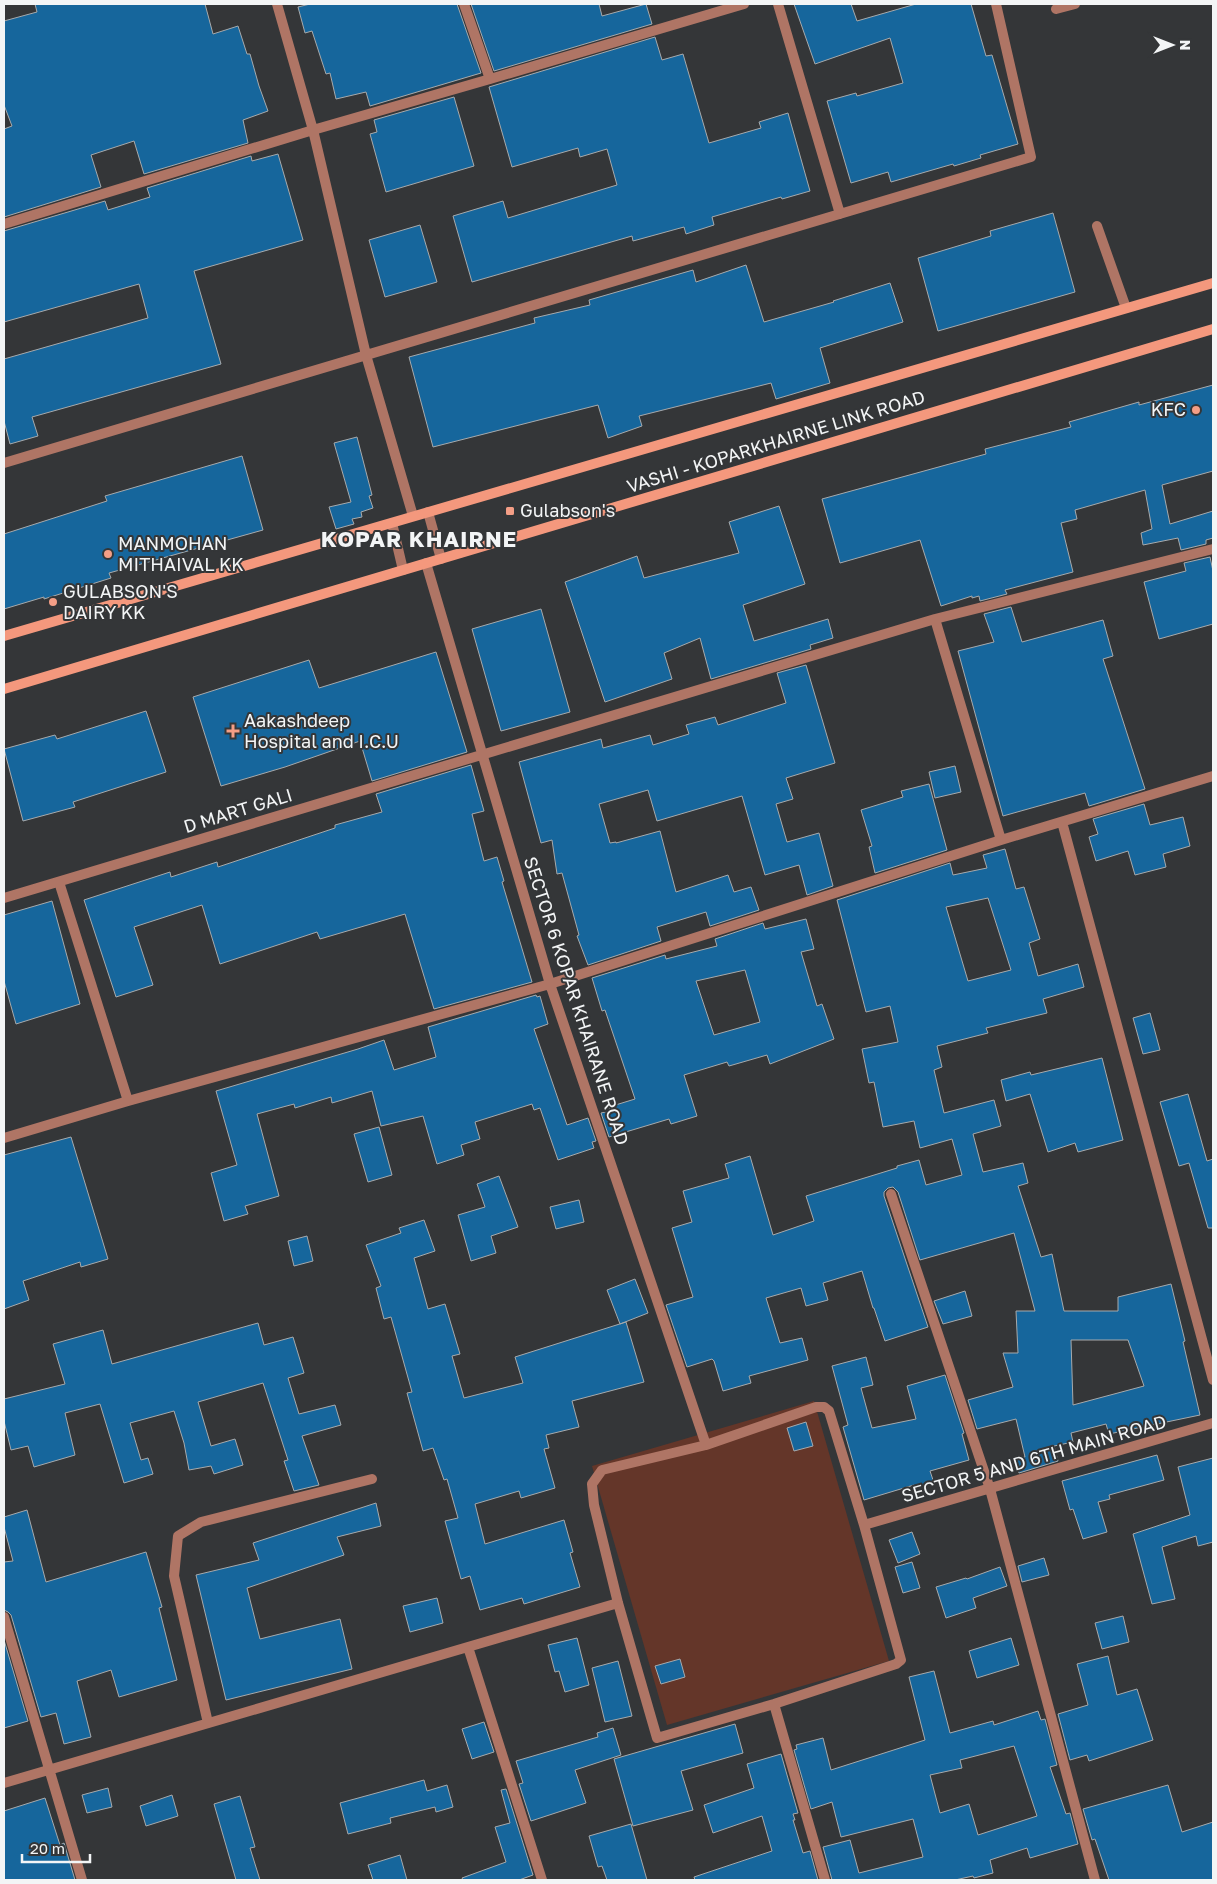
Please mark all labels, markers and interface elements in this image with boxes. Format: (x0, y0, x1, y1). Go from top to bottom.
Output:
north arrow (1147, 20, 1197, 70)
text: N (1177, 40, 1194, 50)
street label: VASHI - KOPARKHAIRNE LINK ROAD (624, 385, 927, 497)
place label: KFC (1151, 398, 1186, 420)
marker: KFC (1190, 404, 1202, 416)
place label: Gulabson's (520, 499, 615, 521)
marker: Gulabson's (504, 505, 516, 517)
district label: KOPAR KHAIRNE (321, 525, 517, 552)
place label: MANMOHAN MITHAIVAL KK (118, 532, 244, 575)
marker: MANMOHAN MITHAIVAL KK (102, 548, 114, 560)
place label: GULABSON'S DAIRY KK (63, 580, 178, 623)
marker: GULABSON'S DAIRY KK (47, 596, 59, 608)
place label: Aakashdeep Hospital and I.C.U (244, 709, 399, 752)
marker: Aakashdeep Hospital and I.C.U (226, 724, 240, 738)
street label: D MART GALI (181, 783, 295, 837)
street label: SECTOR 6 KOPAR KHAIRANE ROAD (520, 854, 634, 1148)
street label: SECTOR 5 AND 6TH MAIN ROAD (899, 1410, 1169, 1506)
scale bar (22, 1832, 90, 1864)
text: 20 m (30, 1839, 65, 1857)

